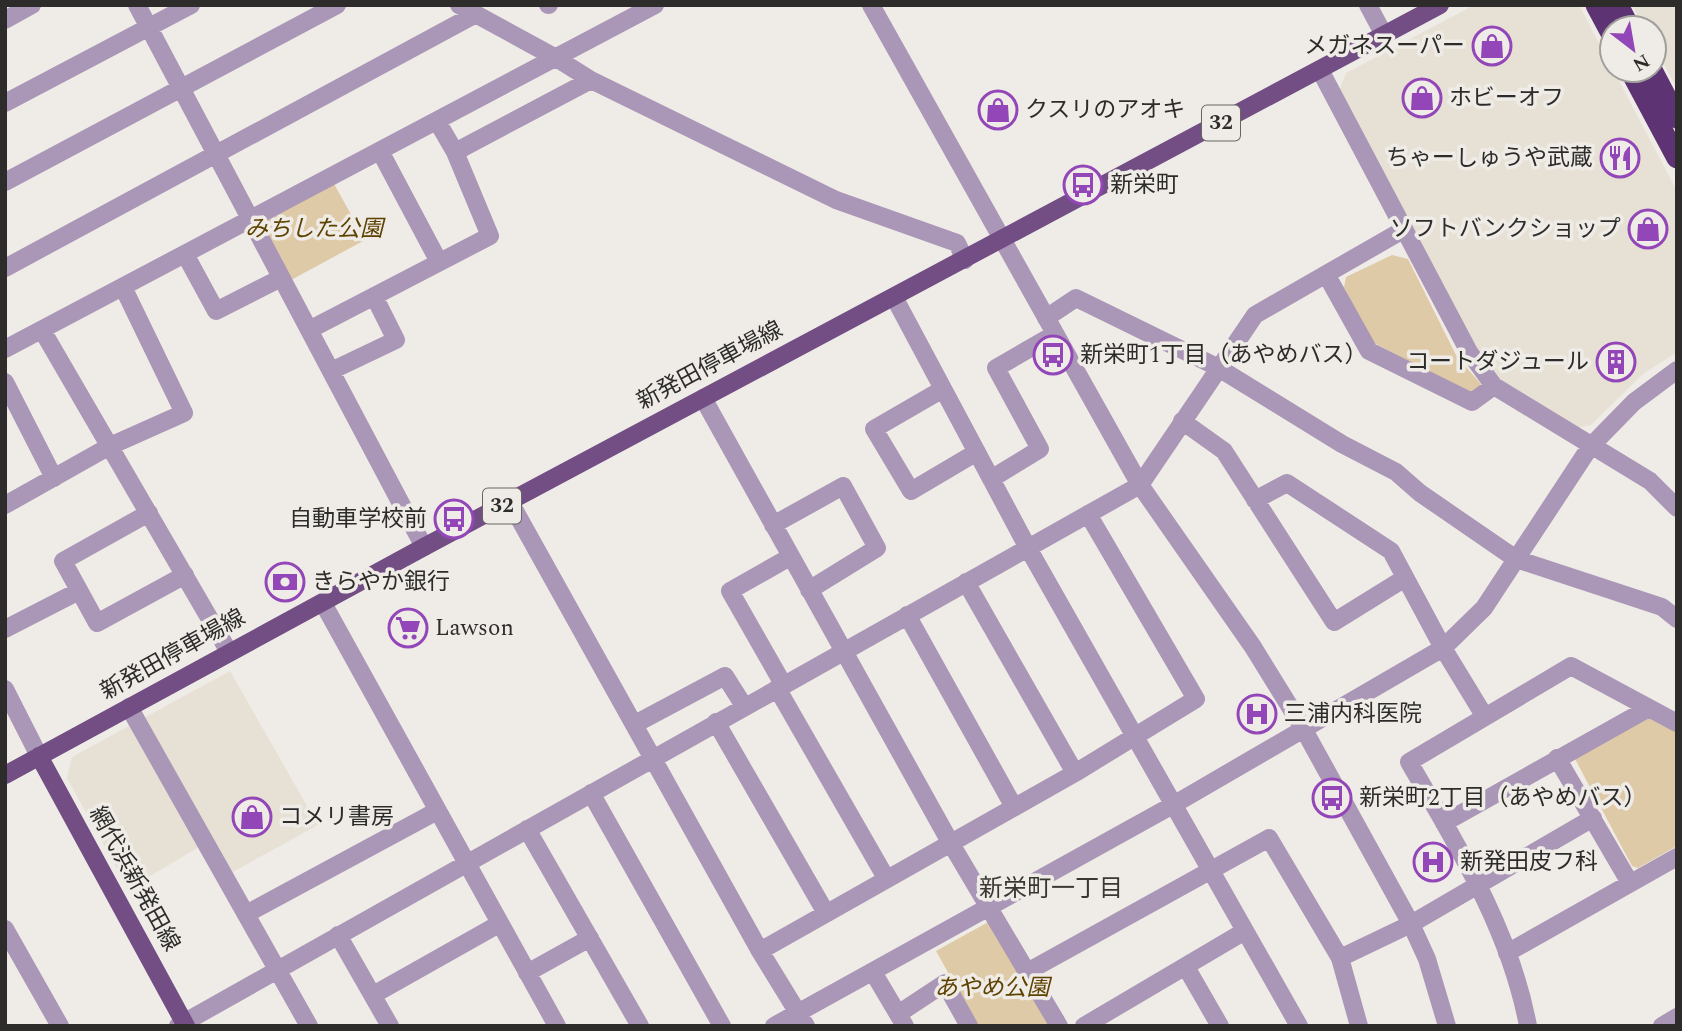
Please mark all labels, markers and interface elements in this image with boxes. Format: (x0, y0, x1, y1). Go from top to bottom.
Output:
north arrow (1598, 14, 1668, 84)
shop icon: メガネスーパー (1471, 25, 1513, 67)
place label: メガネスーパー (1304, 29, 1465, 64)
text: N (1627, 46, 1655, 79)
shop icon: ホビーオフ (1401, 77, 1443, 119)
place label: ホビーオフ (1449, 81, 1564, 116)
shop icon: クスリのアオキ (977, 89, 1019, 131)
place label: クスリのアオキ (1025, 93, 1185, 128)
road number: 32 (1202, 106, 1240, 140)
restaurant icon: ちゃーしゅうや武蔵 (1599, 137, 1641, 179)
place label: ちゃーしゅうや武蔵 (1386, 141, 1593, 176)
bus stop icon: 新栄町 (1062, 164, 1104, 206)
place label: 新栄町 (1110, 168, 1179, 203)
shop icon: ソフトバンクショップ (1627, 208, 1669, 250)
park label: みちした公園 (245, 212, 386, 247)
place label: ソフトバンクショップ (1390, 212, 1621, 247)
street label: 新発田停車場線 (631, 313, 789, 419)
bus stop icon: 新栄町1丁目（あやめバス） (1032, 334, 1074, 376)
place label: 新栄町1丁目（あやめバス） (1080, 338, 1368, 373)
building icon: コートダジュール (1595, 341, 1637, 383)
place label: コートダジュール (1406, 345, 1589, 380)
road number: 32 (483, 489, 521, 524)
bus stop icon: 自動車学校前 (433, 498, 475, 540)
place label: 自動車学校前 (289, 502, 427, 537)
bank icon: きらやか銀行 (264, 561, 306, 603)
place label: きらやか銀行 (312, 565, 450, 600)
street label: 新発田停車場線 (94, 601, 252, 709)
supermarket icon: Lawson (387, 607, 429, 649)
place label: Lawson (435, 611, 514, 646)
hospital icon: 三浦内科医院 (1236, 693, 1278, 735)
place label: 三浦内科医院 (1284, 697, 1422, 732)
bus stop icon: 新栄町2丁目（あやめバス） (1311, 777, 1353, 819)
place label: 新栄町2丁目（あやめバス） (1359, 781, 1647, 816)
shop icon: コメリ書房 (231, 796, 273, 838)
street label: 網代浜新発田線 (80, 800, 188, 958)
place label: コメリ書房 (279, 800, 394, 835)
hospital icon: 新発田皮フ科 (1412, 841, 1454, 883)
place label: 新発田皮フ科 (1460, 845, 1598, 880)
district label: 新栄町一丁目 (979, 871, 1123, 907)
park label: あやめ公園 (935, 971, 1053, 1006)

